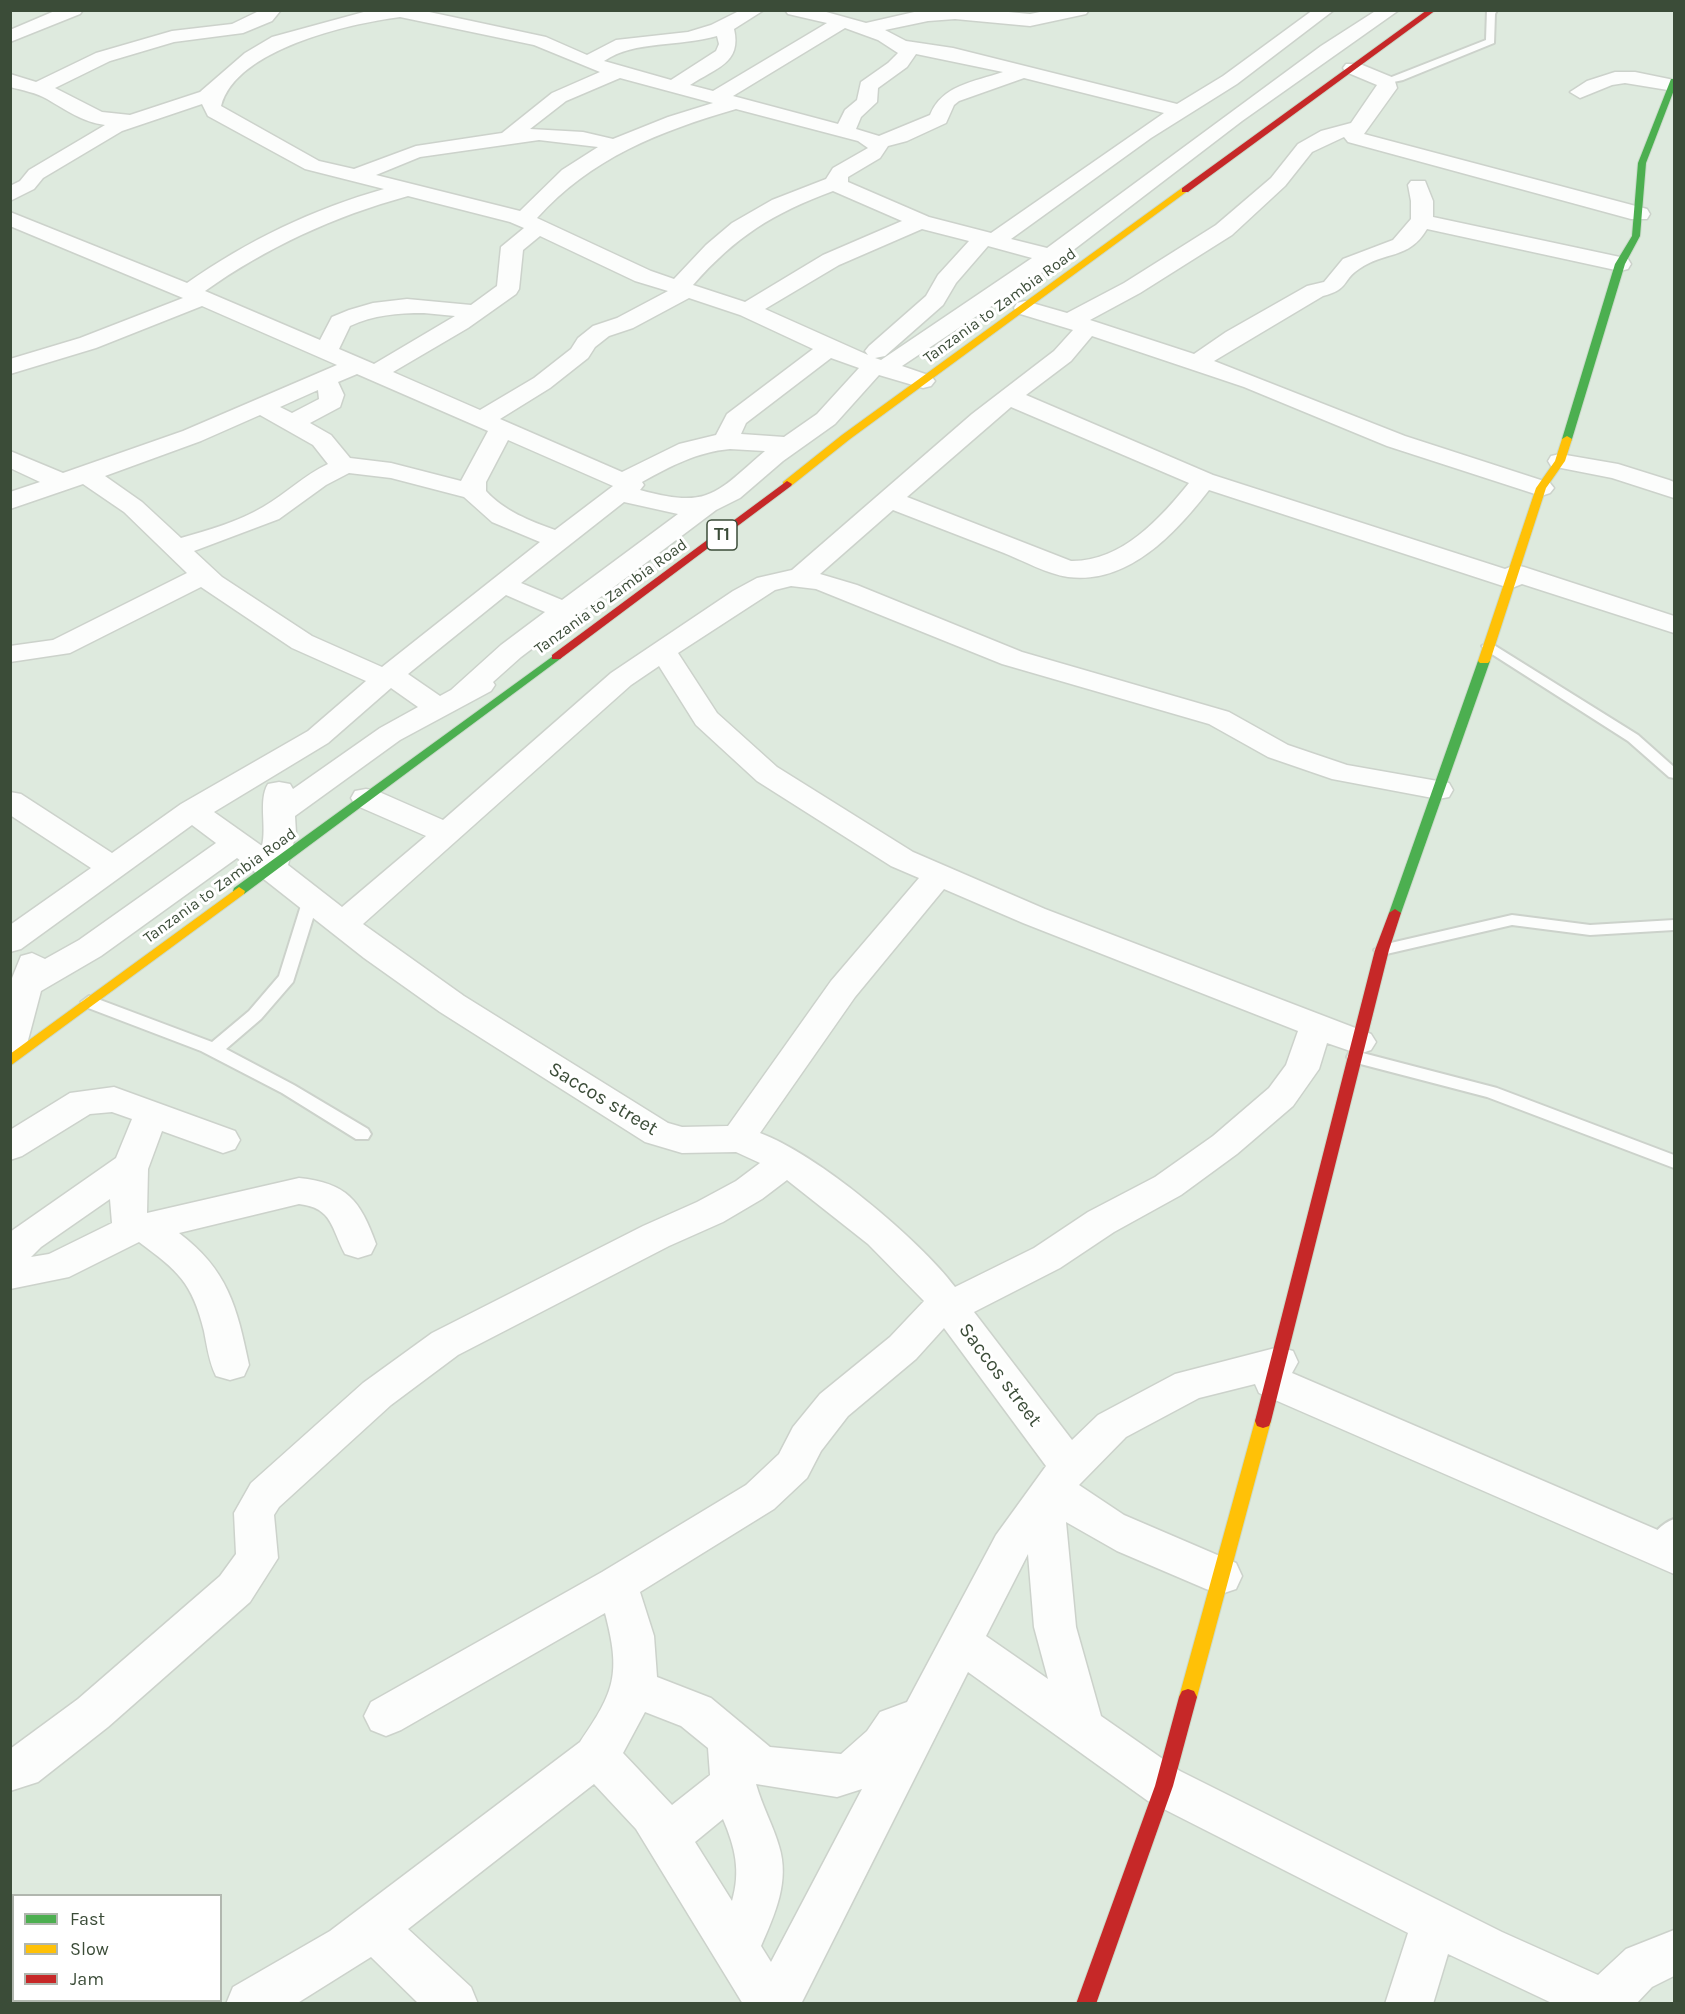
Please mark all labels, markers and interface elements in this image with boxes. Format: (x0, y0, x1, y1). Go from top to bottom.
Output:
street label: Tanzania to Zambia Road (920, 244, 1080, 368)
road number: T1 (707, 520, 737, 550)
street label: Tanzania to Zambia Road (531, 535, 691, 659)
street label: Tanzania to Zambia Road (140, 824, 300, 948)
street label: Saccos street (544, 1057, 662, 1141)
street label: Saccos street (953, 1319, 1047, 1431)
legend (12, 1894, 222, 2002)
text: Fast (70, 1908, 105, 1930)
text: Slow (70, 1938, 109, 1960)
text: Jam (70, 1968, 104, 1990)

